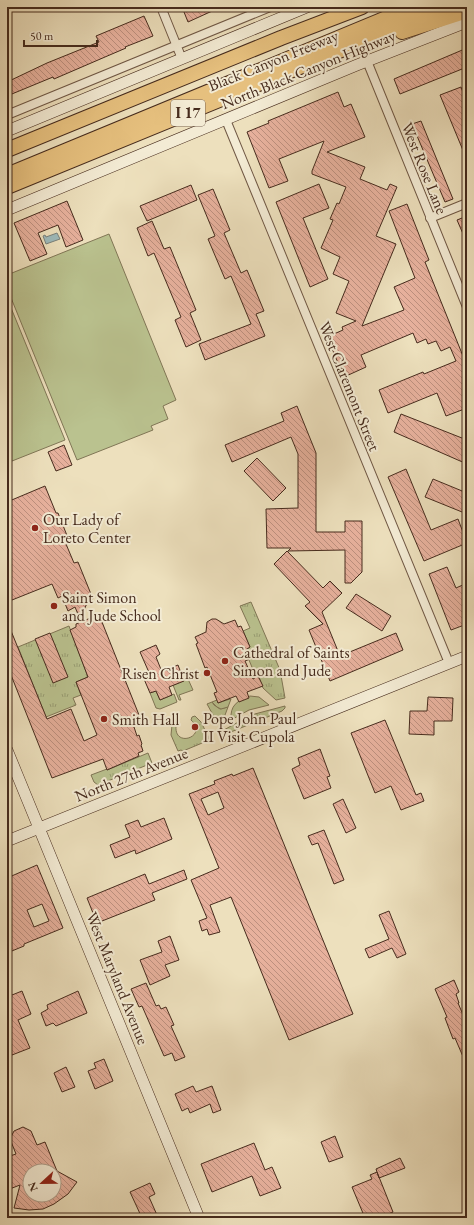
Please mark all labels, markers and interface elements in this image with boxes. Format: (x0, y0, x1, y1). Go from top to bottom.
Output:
scale bar (24, 22, 97, 48)
street label: Black Canyon Freeway (205, 24, 342, 96)
street label: North Black Canyon Highway (218, 24, 400, 114)
text: 50 m (30, 28, 54, 44)
road number: I 17 (171, 100, 205, 126)
street label: West Rose Lane (397, 119, 452, 217)
street label: West Claremont Street (314, 318, 385, 454)
place label: Our Lady of Loreto Center (43, 509, 131, 548)
marker: Our Lady of Loreto Center (30, 523, 40, 533)
place label: Saint Simon and Jude School (62, 587, 161, 626)
marker: Saint Simon and Jude School (49, 601, 59, 611)
place label: Cathedral of Saints Simon and Jude (233, 642, 350, 681)
marker: Cathedral of Saints Simon and Jude (220, 656, 230, 666)
place label: Risen Christ (122, 663, 199, 684)
marker: Risen Christ (202, 668, 212, 678)
place label: Pope John Paul II Visit Cupola (203, 708, 297, 747)
place label: Smith Hall (112, 709, 179, 730)
marker: Smith Hall (99, 714, 109, 724)
marker: Pope John Paul II Visit Cupola (190, 722, 200, 732)
street label: North 27th Avenue (72, 742, 191, 807)
street label: West Maryland Avenue (81, 909, 154, 1048)
north arrow (22, 1163, 62, 1203)
text: N (25, 1180, 41, 1193)

